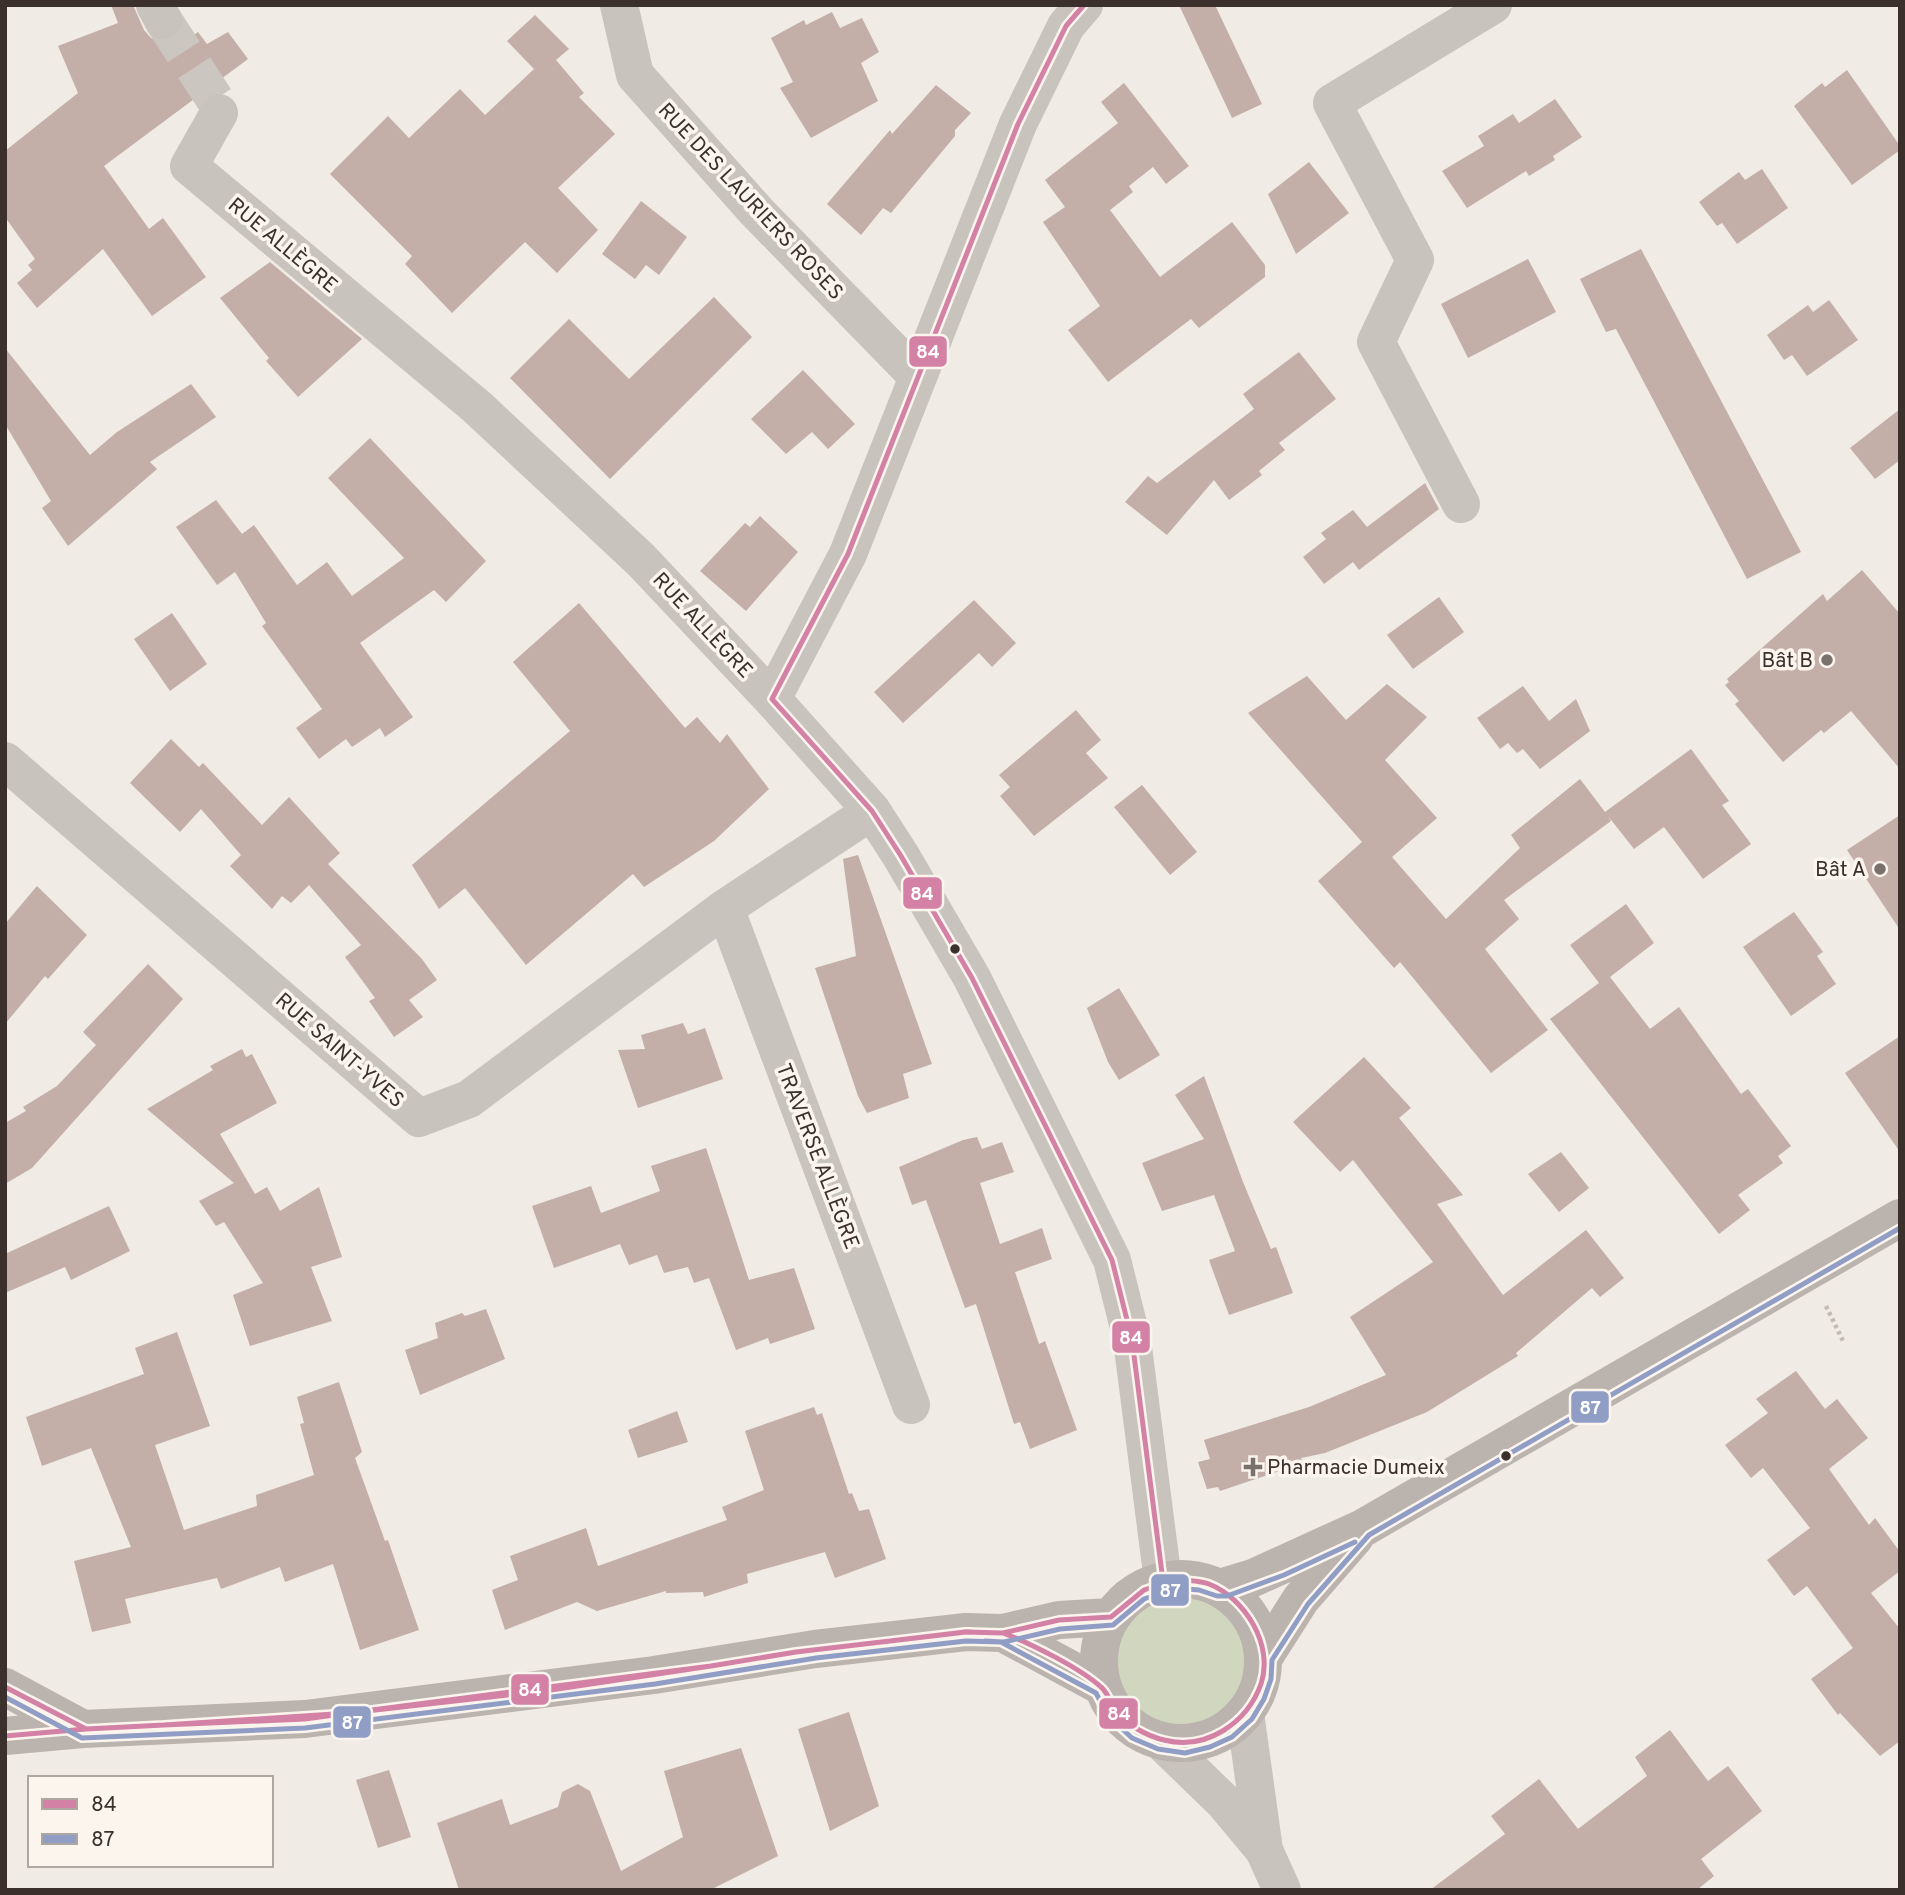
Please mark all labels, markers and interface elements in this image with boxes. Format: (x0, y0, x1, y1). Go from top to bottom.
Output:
street label: RUE DES LAURIERS ROSES (651, 98, 848, 306)
street label: RUE ALLÈGRE (222, 192, 343, 300)
line badge: 84 (908, 335, 948, 368)
text: 84 (916, 341, 940, 365)
street label: RUE ALLÈGRE (646, 567, 759, 685)
place label: Bât B (1762, 648, 1813, 675)
marker: Bât B (1819, 652, 1835, 668)
place label: Bât A (1815, 857, 1866, 884)
marker: Bât A (1872, 861, 1888, 877)
line badge: 84 (902, 876, 943, 910)
text: 84 (910, 883, 934, 907)
unlabelled marker (948, 942, 962, 956)
street label: RUE SAINT-YVES (269, 988, 409, 1115)
street label: TRAVERSE ALLÈGRE (769, 1059, 865, 1253)
line badge: 84 (1111, 1320, 1151, 1354)
text: 84 (1119, 1327, 1143, 1351)
line badge: 87 (1570, 1390, 1610, 1424)
text: 87 (1579, 1397, 1601, 1421)
unlabelled marker (1499, 1449, 1513, 1463)
place label: Pharmacie Dumeix (1267, 1455, 1445, 1482)
marker: Pharmacie Dumeix (1245, 1459, 1261, 1475)
line badge: 87 (1150, 1573, 1190, 1607)
text: 87 (1159, 1580, 1181, 1604)
line badge: 84 (510, 1673, 550, 1706)
text: 84 (518, 1679, 542, 1703)
line badge: 84 (1098, 1697, 1139, 1730)
text: 84 (1107, 1703, 1131, 1727)
line badge: 87 (332, 1705, 372, 1739)
text: 87 (341, 1712, 363, 1736)
legend (28, 1776, 273, 1867)
text: 84 (91, 1792, 117, 1819)
text: 87 (91, 1827, 115, 1854)

